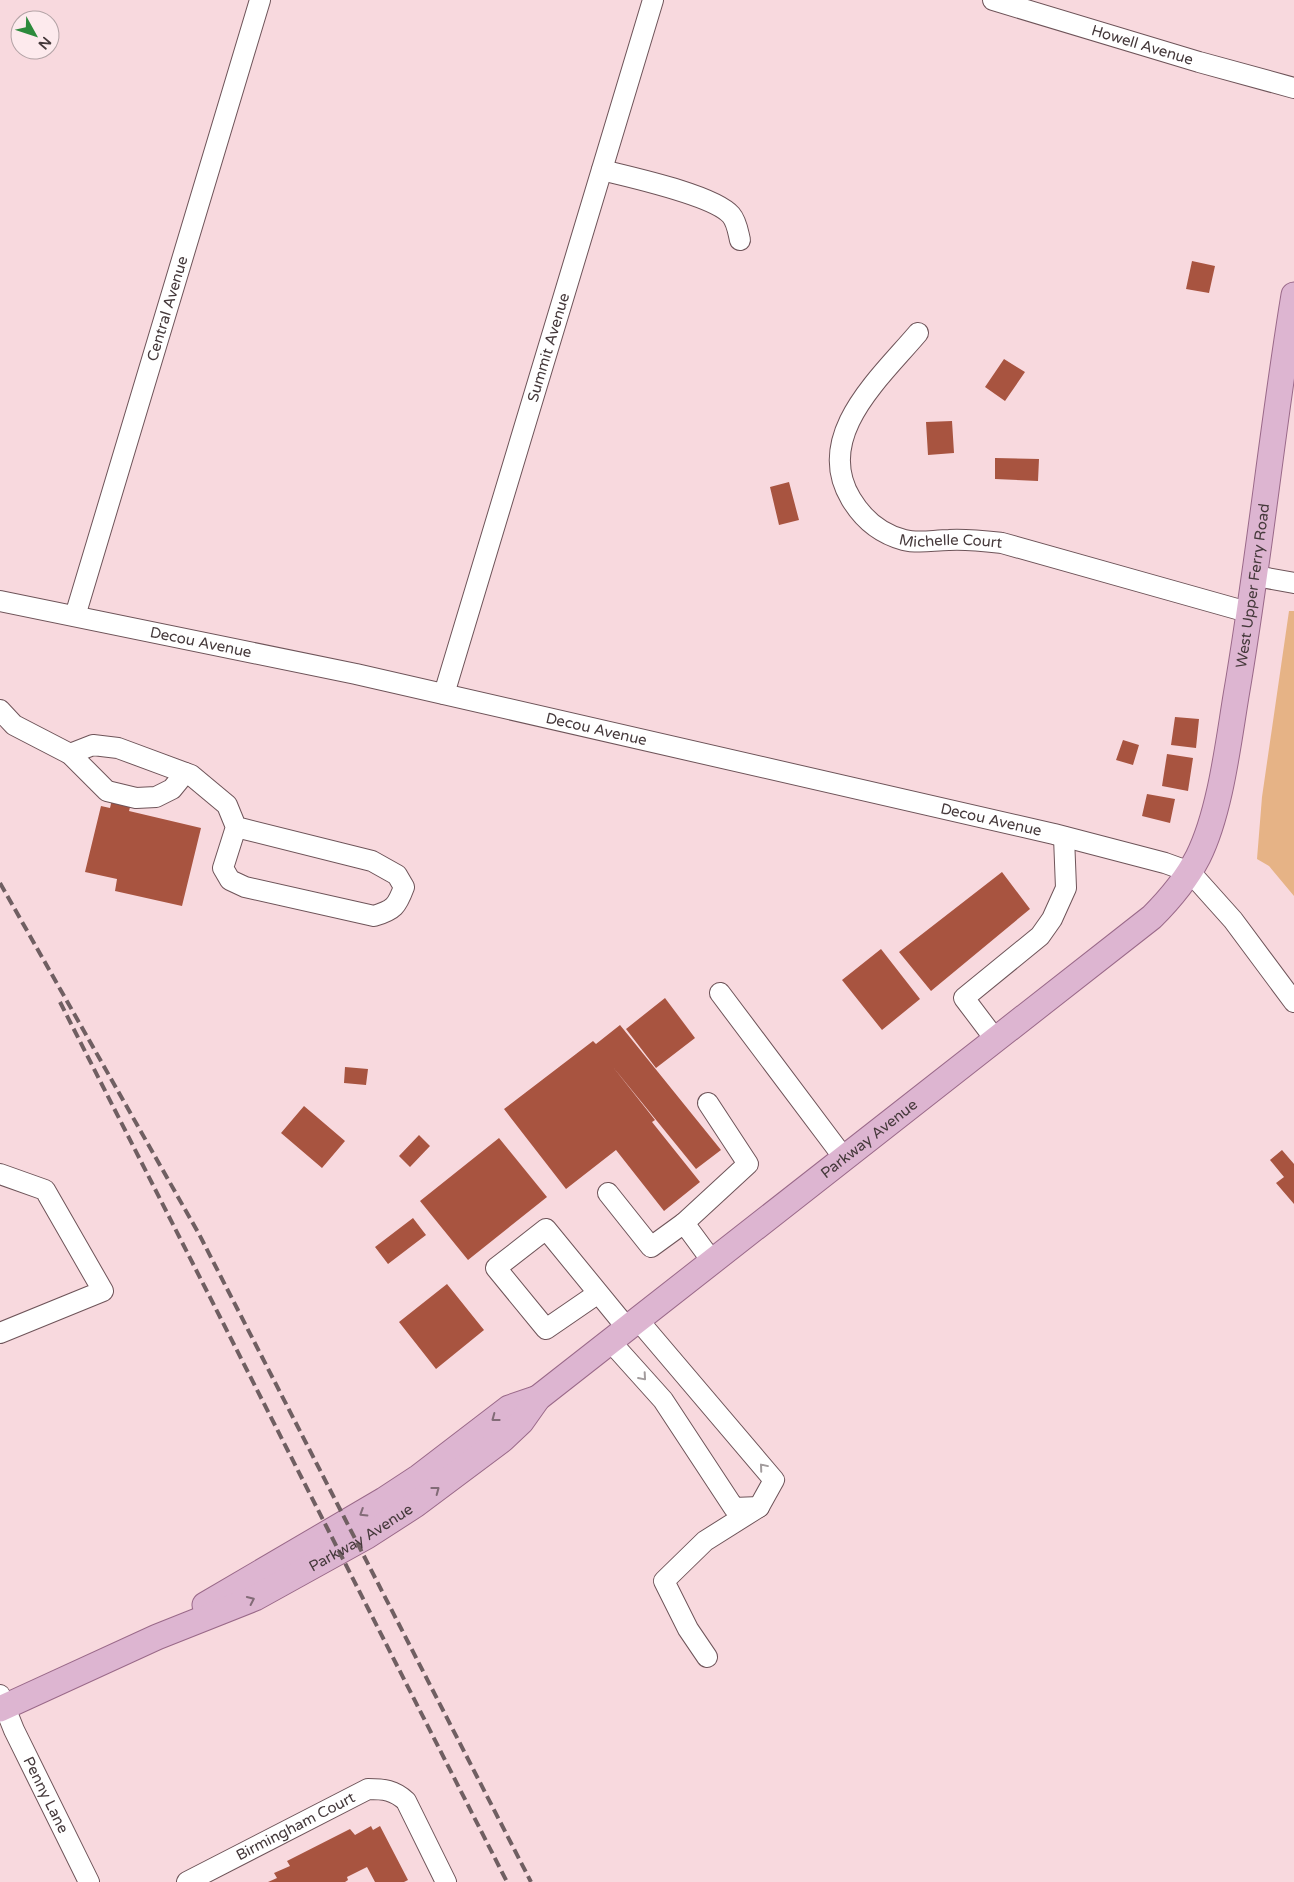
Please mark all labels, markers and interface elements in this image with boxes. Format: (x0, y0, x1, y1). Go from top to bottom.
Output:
north arrow (10, 10, 60, 60)
street label: Howell Avenue (1089, 21, 1196, 69)
text: N (34, 33, 55, 53)
street label: Central Avenue (143, 254, 192, 363)
street label: Summit Avenue (523, 291, 573, 404)
street label: West Upper Ferry Road (1232, 502, 1273, 669)
street label: Michelle Court (897, 530, 1004, 552)
street label: Decou Avenue (148, 623, 253, 661)
street label: Decou Avenue (544, 709, 649, 749)
street label: Decou Avenue (939, 799, 1043, 840)
street label: Parkway Avenue (817, 1095, 921, 1182)
one-way arrow (637, 1372, 646, 1381)
one-way arrow (492, 1413, 501, 1421)
one-way arrow (761, 1464, 769, 1473)
one-way arrow (430, 1487, 439, 1495)
street label: Parkway Avenue (306, 1500, 416, 1575)
one-way arrow (359, 1507, 368, 1517)
one-way arrow (246, 1596, 255, 1606)
street label: Penny Lane (20, 1754, 72, 1836)
street label: Birmingham Court (233, 1788, 358, 1864)

